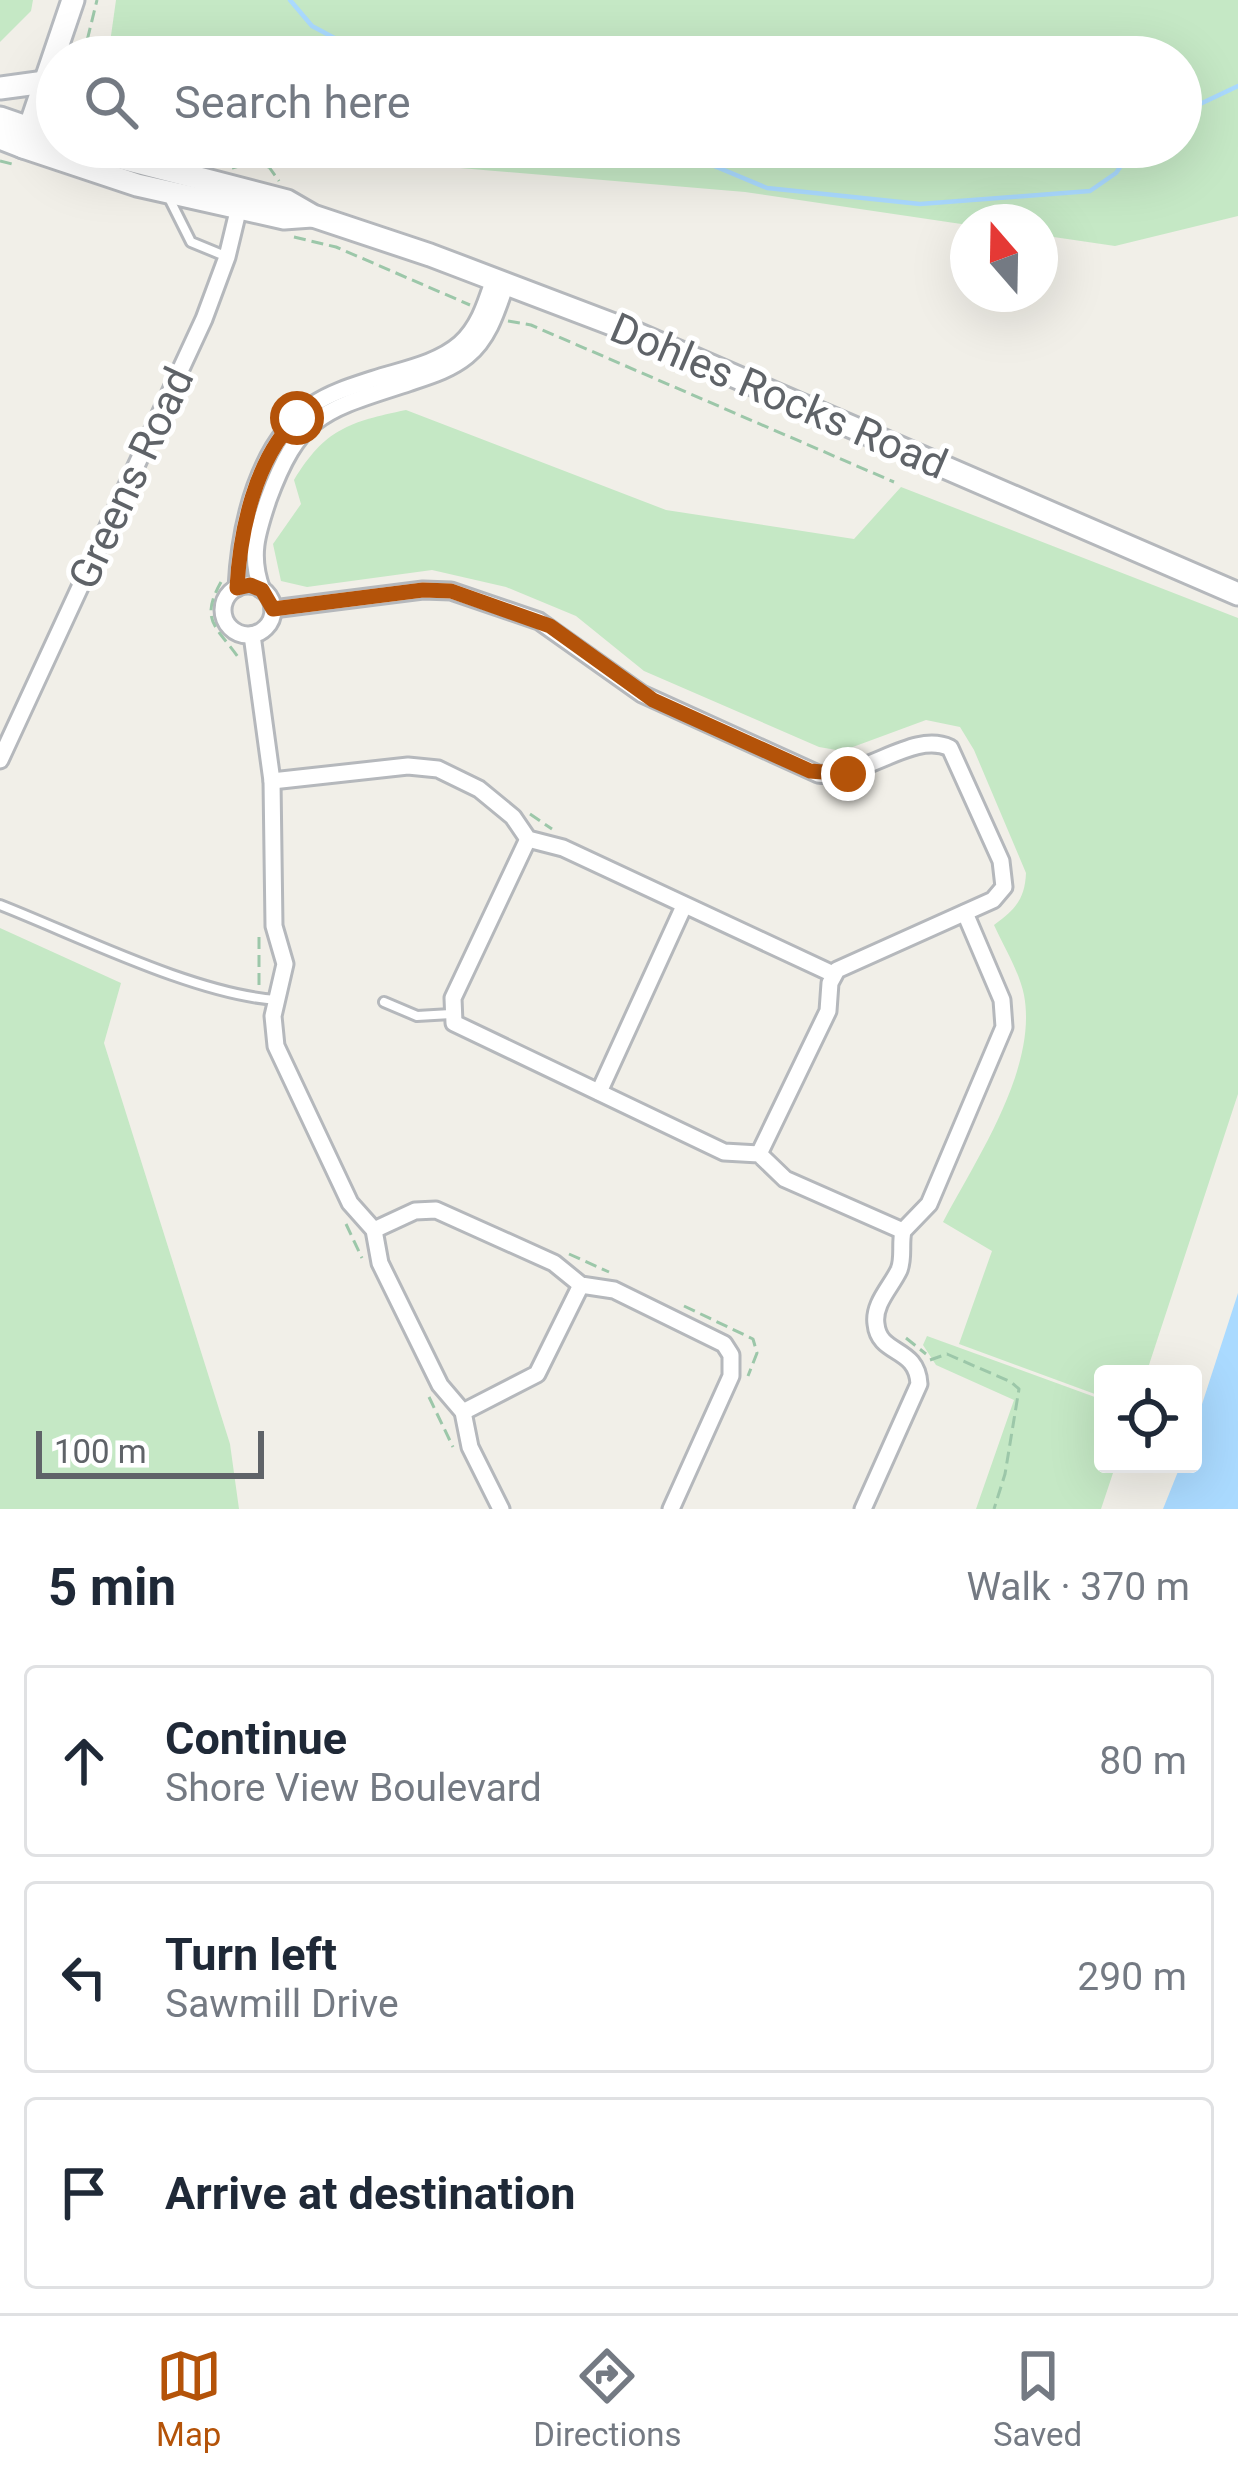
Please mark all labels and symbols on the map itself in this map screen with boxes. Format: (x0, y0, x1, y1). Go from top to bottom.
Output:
north arrow (950, 204, 1058, 312)
street label: Dohles Rocks Road (603, 303, 955, 489)
street label: Greens Road (58, 359, 204, 597)
route start (270, 391, 324, 445)
route end (821, 747, 875, 801)
scale bar (36, 1425, 264, 1478)

